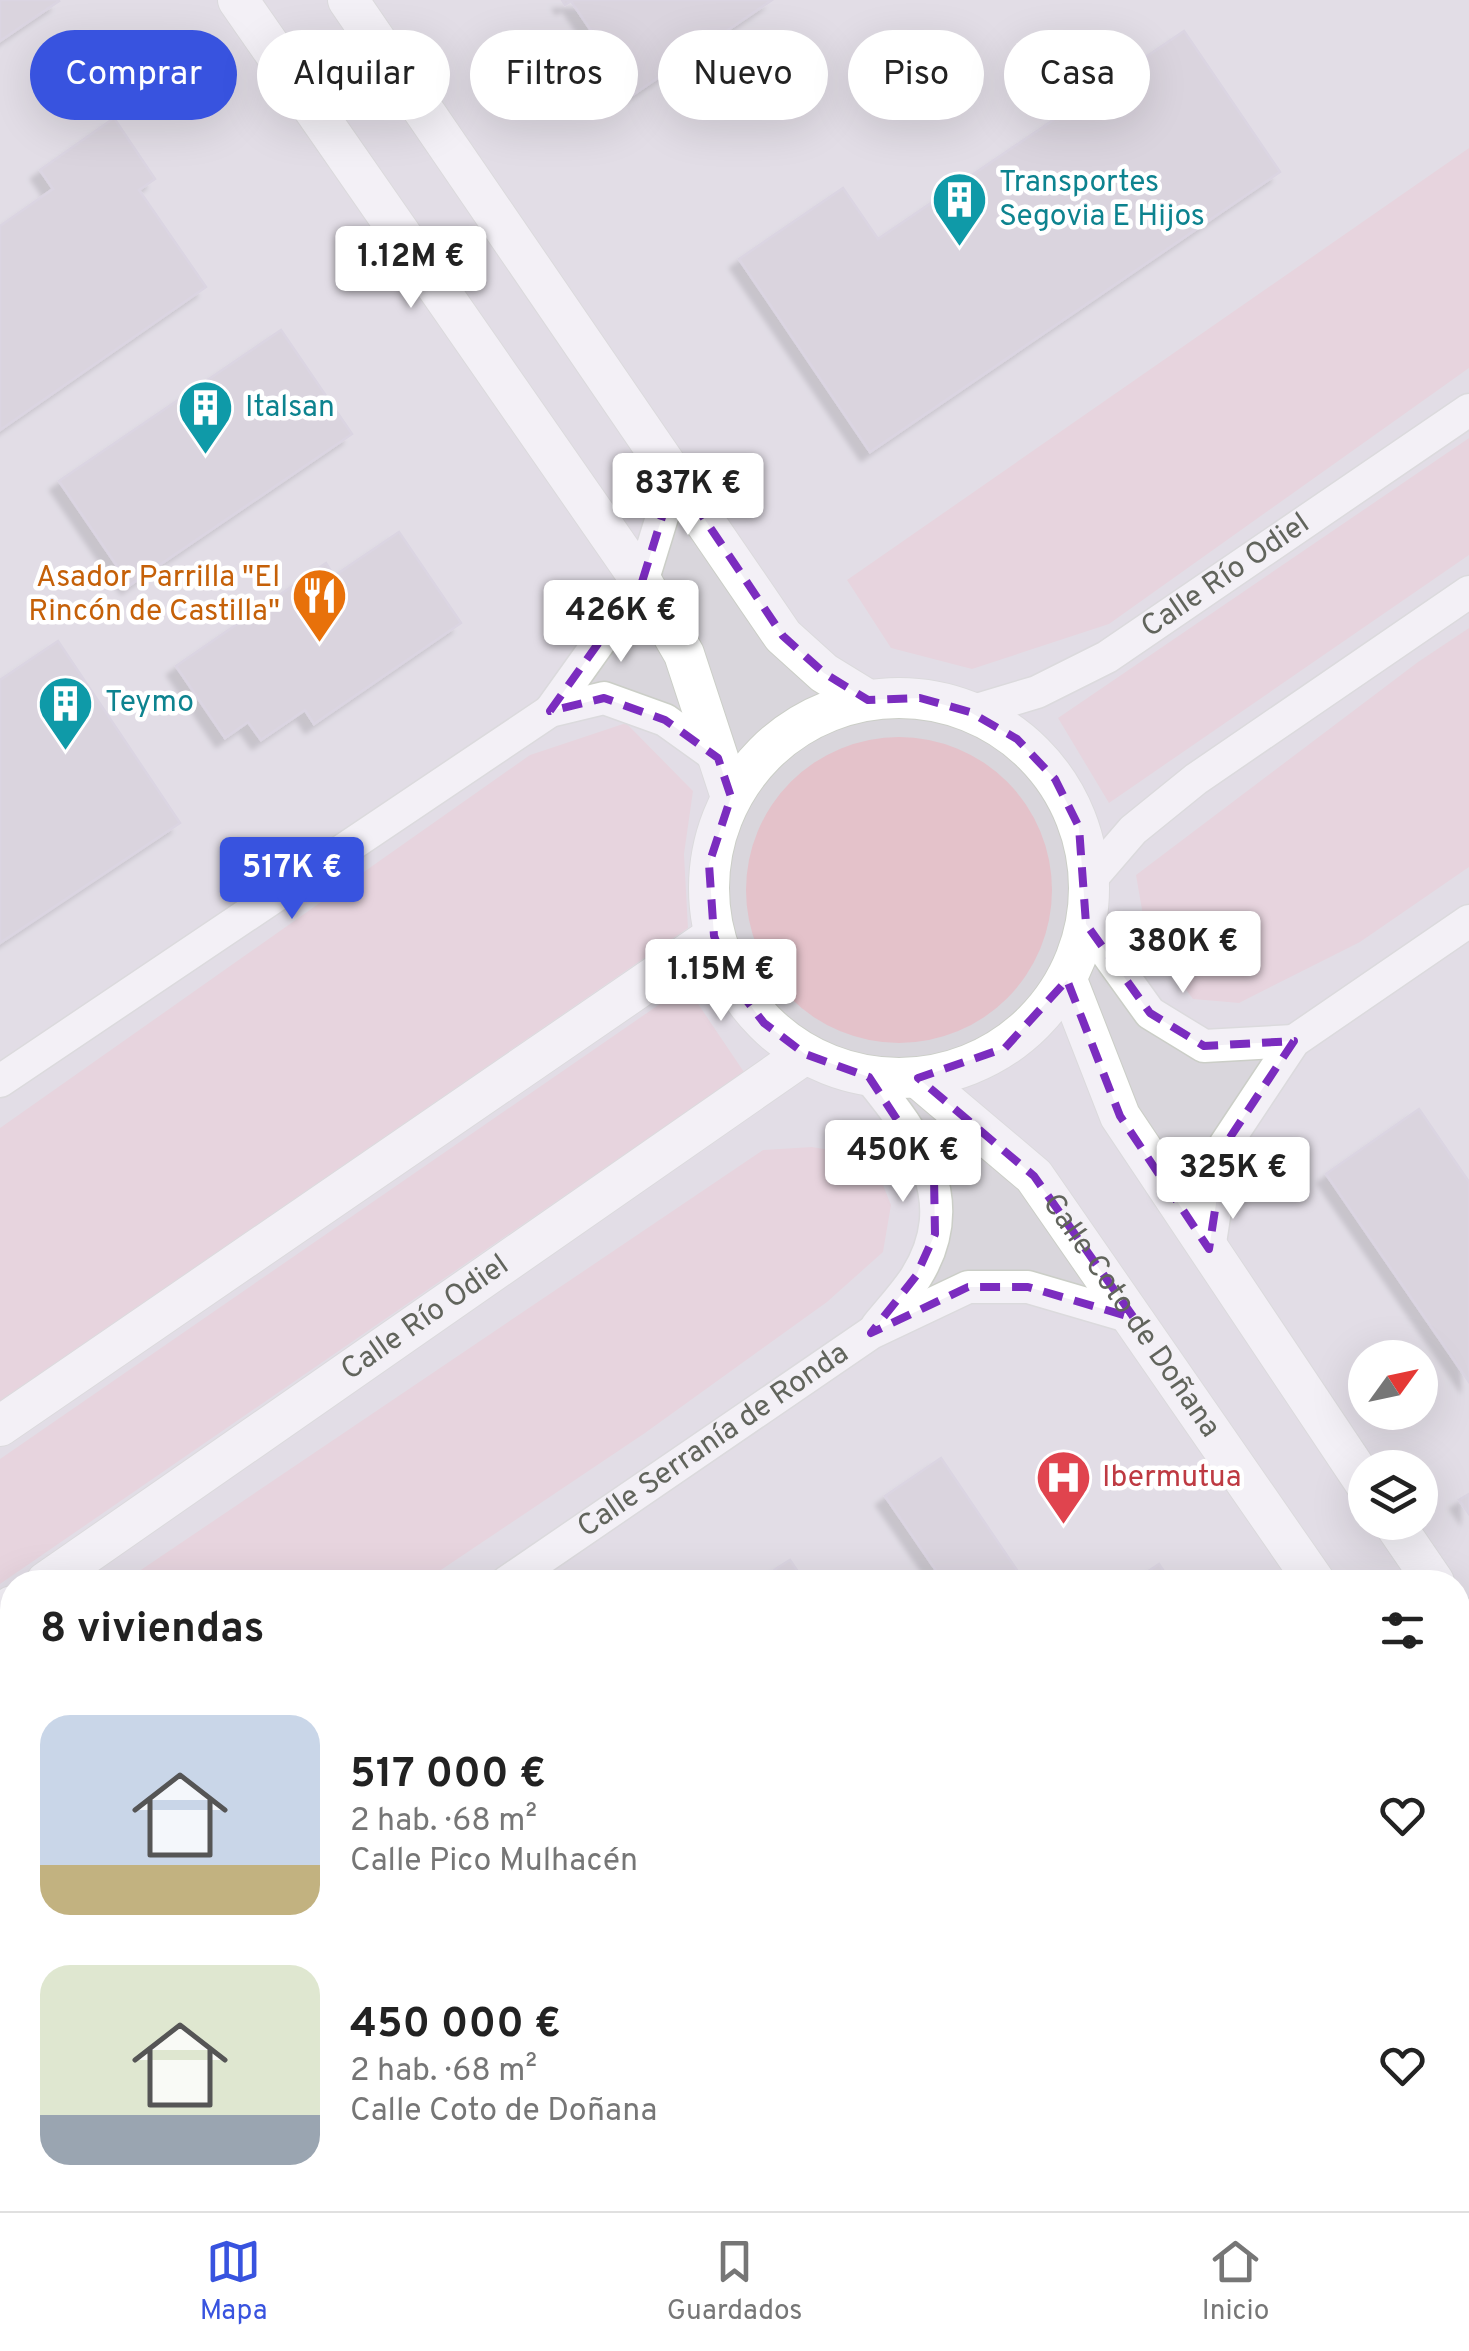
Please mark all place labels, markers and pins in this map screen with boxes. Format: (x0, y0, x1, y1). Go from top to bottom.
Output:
place label: Transportes Segovia E Hijos (999, 165, 1205, 236)
building icon: Transportes Segovia E Hijos (930, 170, 990, 249)
pin: 1.12M € (319, 226, 503, 311)
building icon: Italsan (176, 378, 236, 457)
place label: Italsan (245, 390, 335, 427)
pin: 837K € (607, 453, 769, 538)
place label: Asador Parrilla "El Rincón de Castilla" (28, 560, 280, 631)
restaurant icon: Asador Parrilla "El Rincón de Castilla" (289, 565, 349, 644)
pin: 426K € (540, 580, 702, 665)
building icon: Teymo (36, 673, 96, 752)
place label: Teymo (105, 685, 194, 722)
pin: 517K € (211, 837, 373, 922)
pin: 380K € (1102, 911, 1264, 996)
pin: 1.15M € (629, 939, 813, 1024)
pin: 450K € (822, 1120, 984, 1205)
pin: 325K € (1152, 1137, 1314, 1222)
hospital icon: Ibermutua (1033, 1448, 1093, 1527)
place label: Ibermutua (1102, 1460, 1242, 1497)

